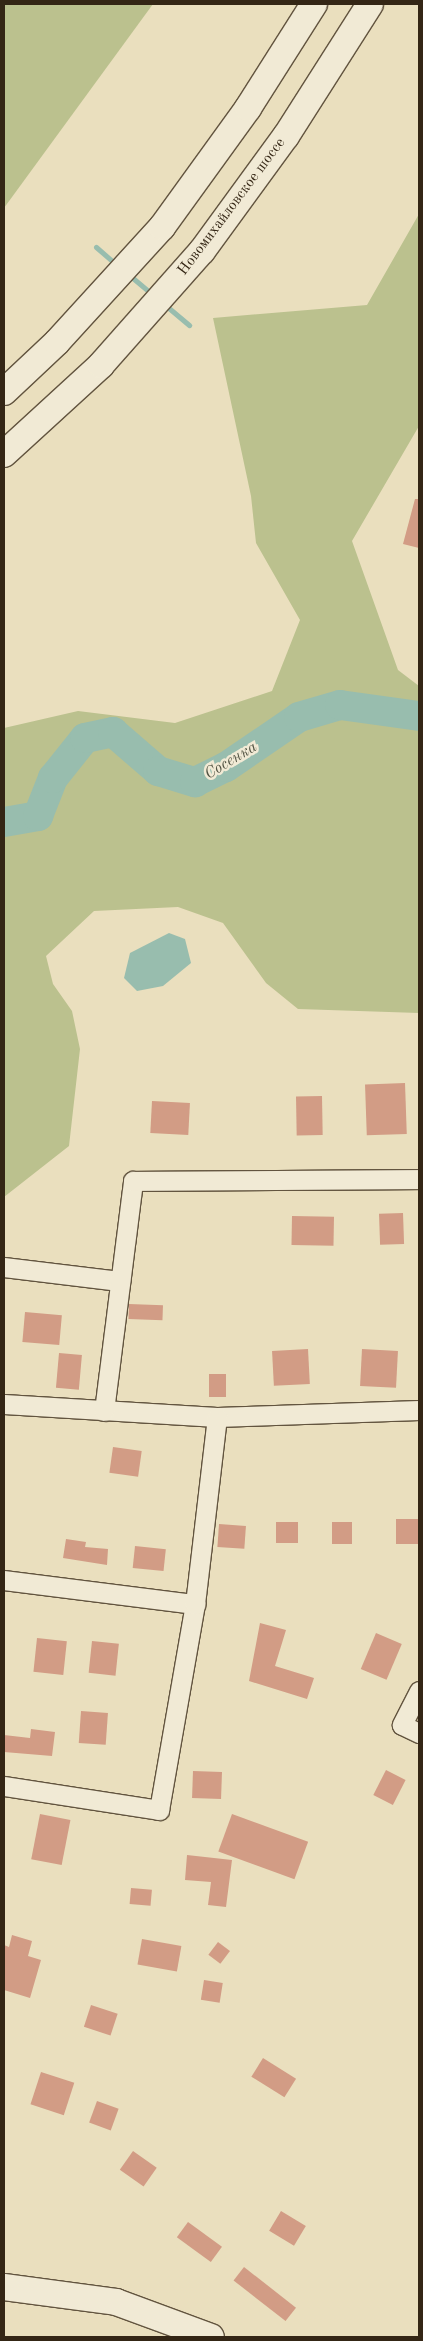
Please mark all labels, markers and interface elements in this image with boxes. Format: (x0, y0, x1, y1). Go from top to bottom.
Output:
street label: Новомихайловское шоссе (174, 135, 290, 279)
water label: Сосенка (201, 738, 261, 784)

